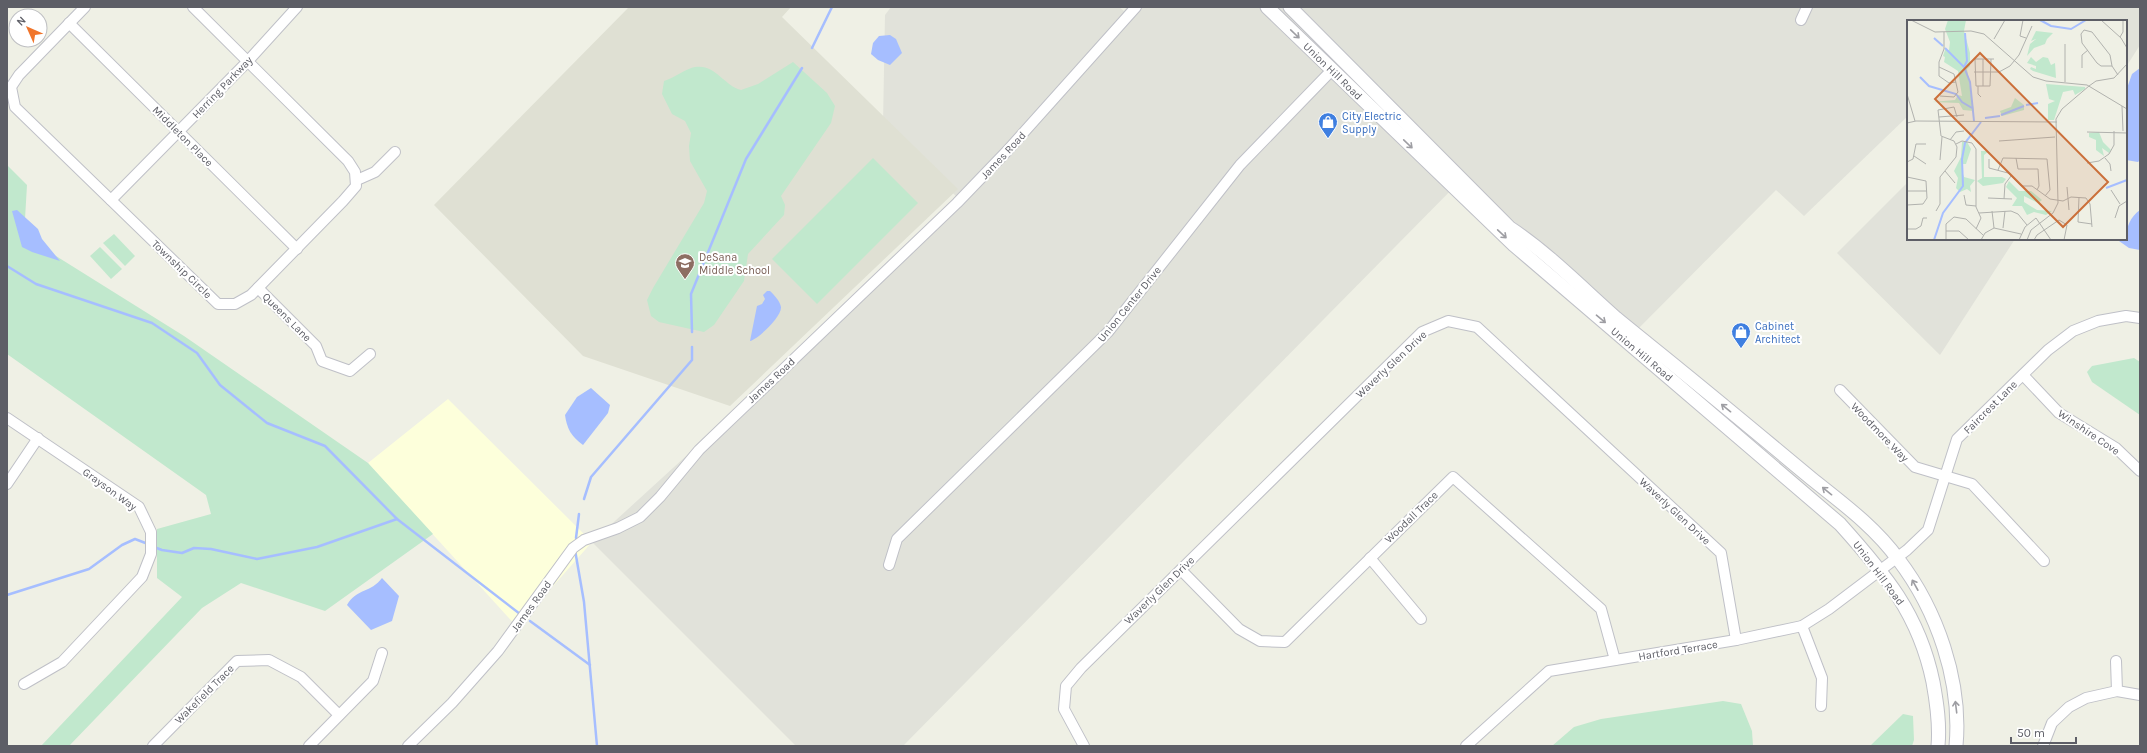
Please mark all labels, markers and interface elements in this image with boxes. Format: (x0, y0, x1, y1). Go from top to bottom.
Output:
north arrow (8, 8, 48, 48)
text: N (14, 14, 29, 29)
inset map (1907, 20, 2127, 240)
one-way arrow (1290, 29, 1300, 39)
street label: Union Hill Road (1300, 40, 1365, 103)
street label: Herring Parkway (189, 54, 255, 121)
street label: Middleton Place (150, 103, 216, 170)
place label: City Electric Supply (1342, 110, 1402, 136)
shop icon: City Electric Supply (1317, 111, 1339, 139)
street label: James Road (978, 129, 1029, 182)
one-way arrow (1403, 139, 1413, 149)
one-way arrow (1497, 229, 1507, 239)
street label: Township Circle (149, 237, 215, 302)
place label: DeSana Middle School (699, 251, 770, 277)
school or university icon: DeSana Middle School (674, 252, 696, 280)
street label: Union Center Drive (1095, 264, 1164, 345)
street label: Queens Lane (260, 290, 314, 345)
one-way arrow (1595, 314, 1606, 323)
place label: Cabinet Architect (1755, 320, 1801, 346)
shop icon: Cabinet Architect (1730, 321, 1752, 349)
street label: Union Hill Road (1608, 325, 1675, 384)
street label: Waverly Glen Drive (1353, 328, 1430, 401)
street label: James Road (745, 355, 798, 406)
street label: Faircrest Lane (1961, 378, 2020, 437)
street label: Woodmore Way (1848, 400, 1911, 465)
one-way arrow (1721, 404, 1732, 412)
street label: Winshire Cove (2055, 407, 2122, 458)
street label: Grayson Way (80, 465, 139, 513)
street label: Waverly Glen Drive (1636, 475, 1713, 548)
one-way arrow (1821, 486, 1832, 495)
street label: Woodall Trace (1382, 489, 1441, 546)
street label: Union Hill Road (1850, 539, 1907, 608)
street label: Waverly Glen Drive (1122, 553, 1197, 627)
street label: James Road (508, 578, 554, 634)
one-way arrow (1911, 579, 1918, 591)
street label: Hartford Terrace (1638, 638, 1719, 663)
street label: Wakefield Trace (172, 662, 237, 727)
one-way arrow (1952, 701, 1960, 714)
scale bar (2011, 719, 2076, 745)
text: 50 m (2017, 726, 2045, 740)

